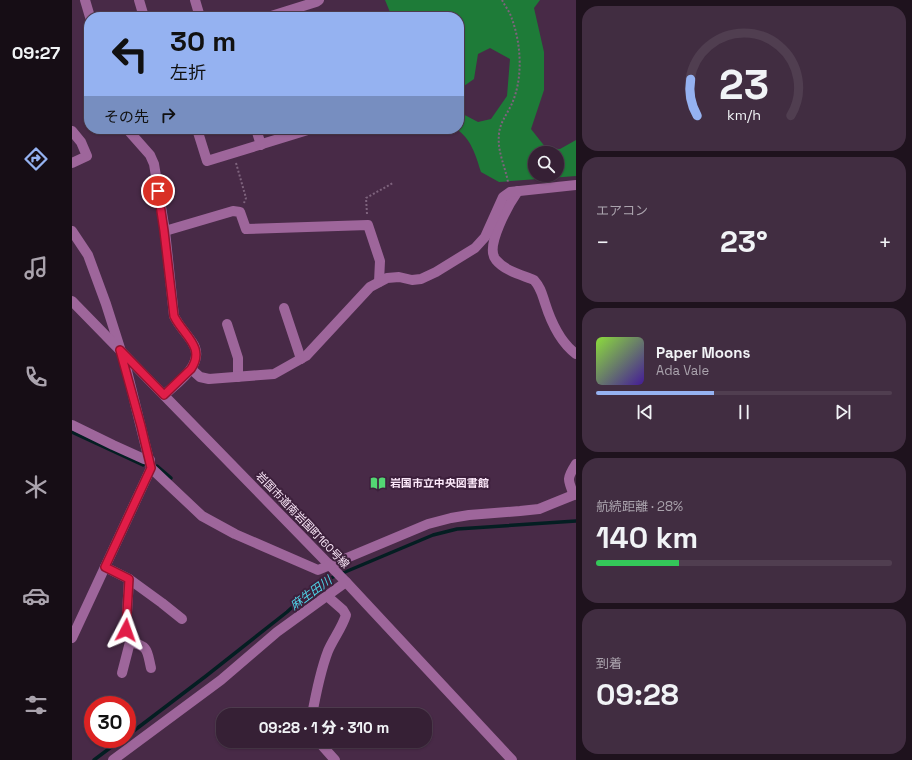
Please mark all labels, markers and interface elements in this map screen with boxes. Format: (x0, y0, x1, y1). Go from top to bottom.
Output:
text: 30 m (170, 23, 236, 59)
icon: left (104, 28, 156, 80)
text: 09:27 (12, 41, 60, 64)
text: 23 (719, 58, 769, 111)
text: 左折 (170, 61, 206, 84)
icon: right (157, 104, 179, 126)
text: km/h (727, 106, 761, 124)
text: その先 (104, 107, 149, 126)
icon: directions (22, 145, 50, 173)
map controls (528, 146, 564, 182)
button: search (528, 146, 564, 182)
pin (141, 174, 175, 208)
icon: arrive (147, 180, 169, 202)
text: エアコン (596, 202, 648, 219)
text: 23° (720, 222, 768, 261)
text: − (596, 228, 610, 256)
text: + (878, 228, 892, 256)
icon: music (22, 254, 50, 282)
text: Paper Moons (656, 343, 750, 362)
text: Ada Vale (656, 362, 709, 379)
icon: phone (22, 363, 50, 391)
icon: previous (634, 401, 656, 423)
icon: pause (733, 401, 755, 423)
icon: next (832, 401, 854, 423)
street label: 岩国市道南岩国町160号線 (253, 469, 353, 571)
icon: climate (22, 473, 50, 501)
library icon: 岩国市立中央図書館 (369, 474, 387, 492)
place label: 岩国市立中央図書館 (390, 476, 489, 490)
text: 航続距離 · 28% (596, 498, 683, 515)
text: 140 km (596, 518, 698, 557)
water label: 麻生田川 (287, 571, 337, 614)
icon: car (22, 582, 50, 610)
position arrow (105, 609, 147, 651)
text: 到着 (596, 655, 622, 672)
text: 09:28 (596, 675, 679, 714)
icon: filters (22, 691, 50, 719)
speed limit sign: 30 (84, 696, 136, 748)
text: 09:28 · 1 分 · 310 m (259, 718, 389, 737)

